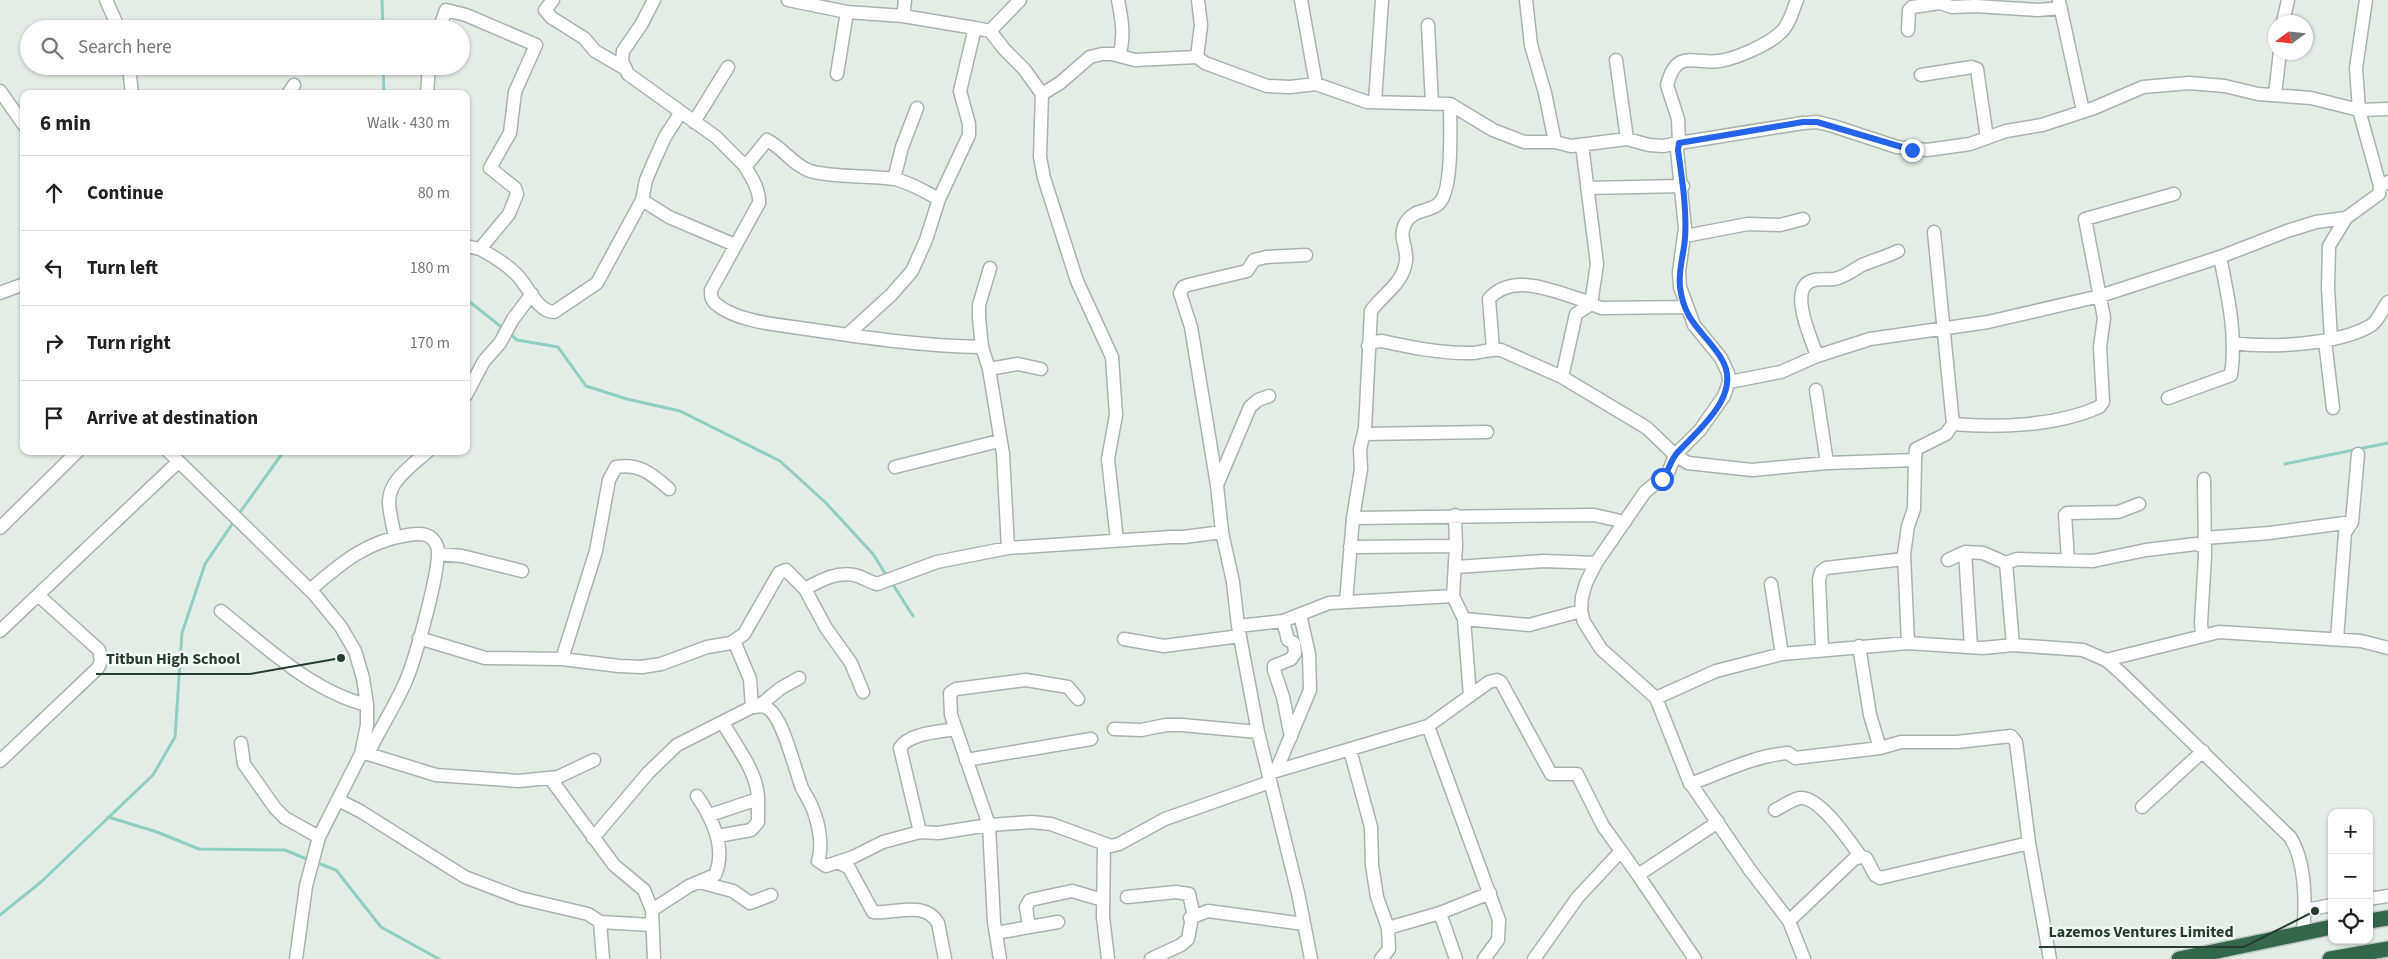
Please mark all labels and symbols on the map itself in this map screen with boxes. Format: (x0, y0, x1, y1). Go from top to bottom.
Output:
north arrow (2268, 15, 2313, 60)
route end (1901, 139, 1924, 162)
route start (1651, 468, 1674, 491)
callout: Titbun High School (96, 643, 250, 674)
text: Titbun High School (106, 648, 240, 670)
callout: Lazemos Ventures Limited (2039, 916, 2244, 947)
text: Lazemos Ventures Limited (2048, 921, 2234, 943)

